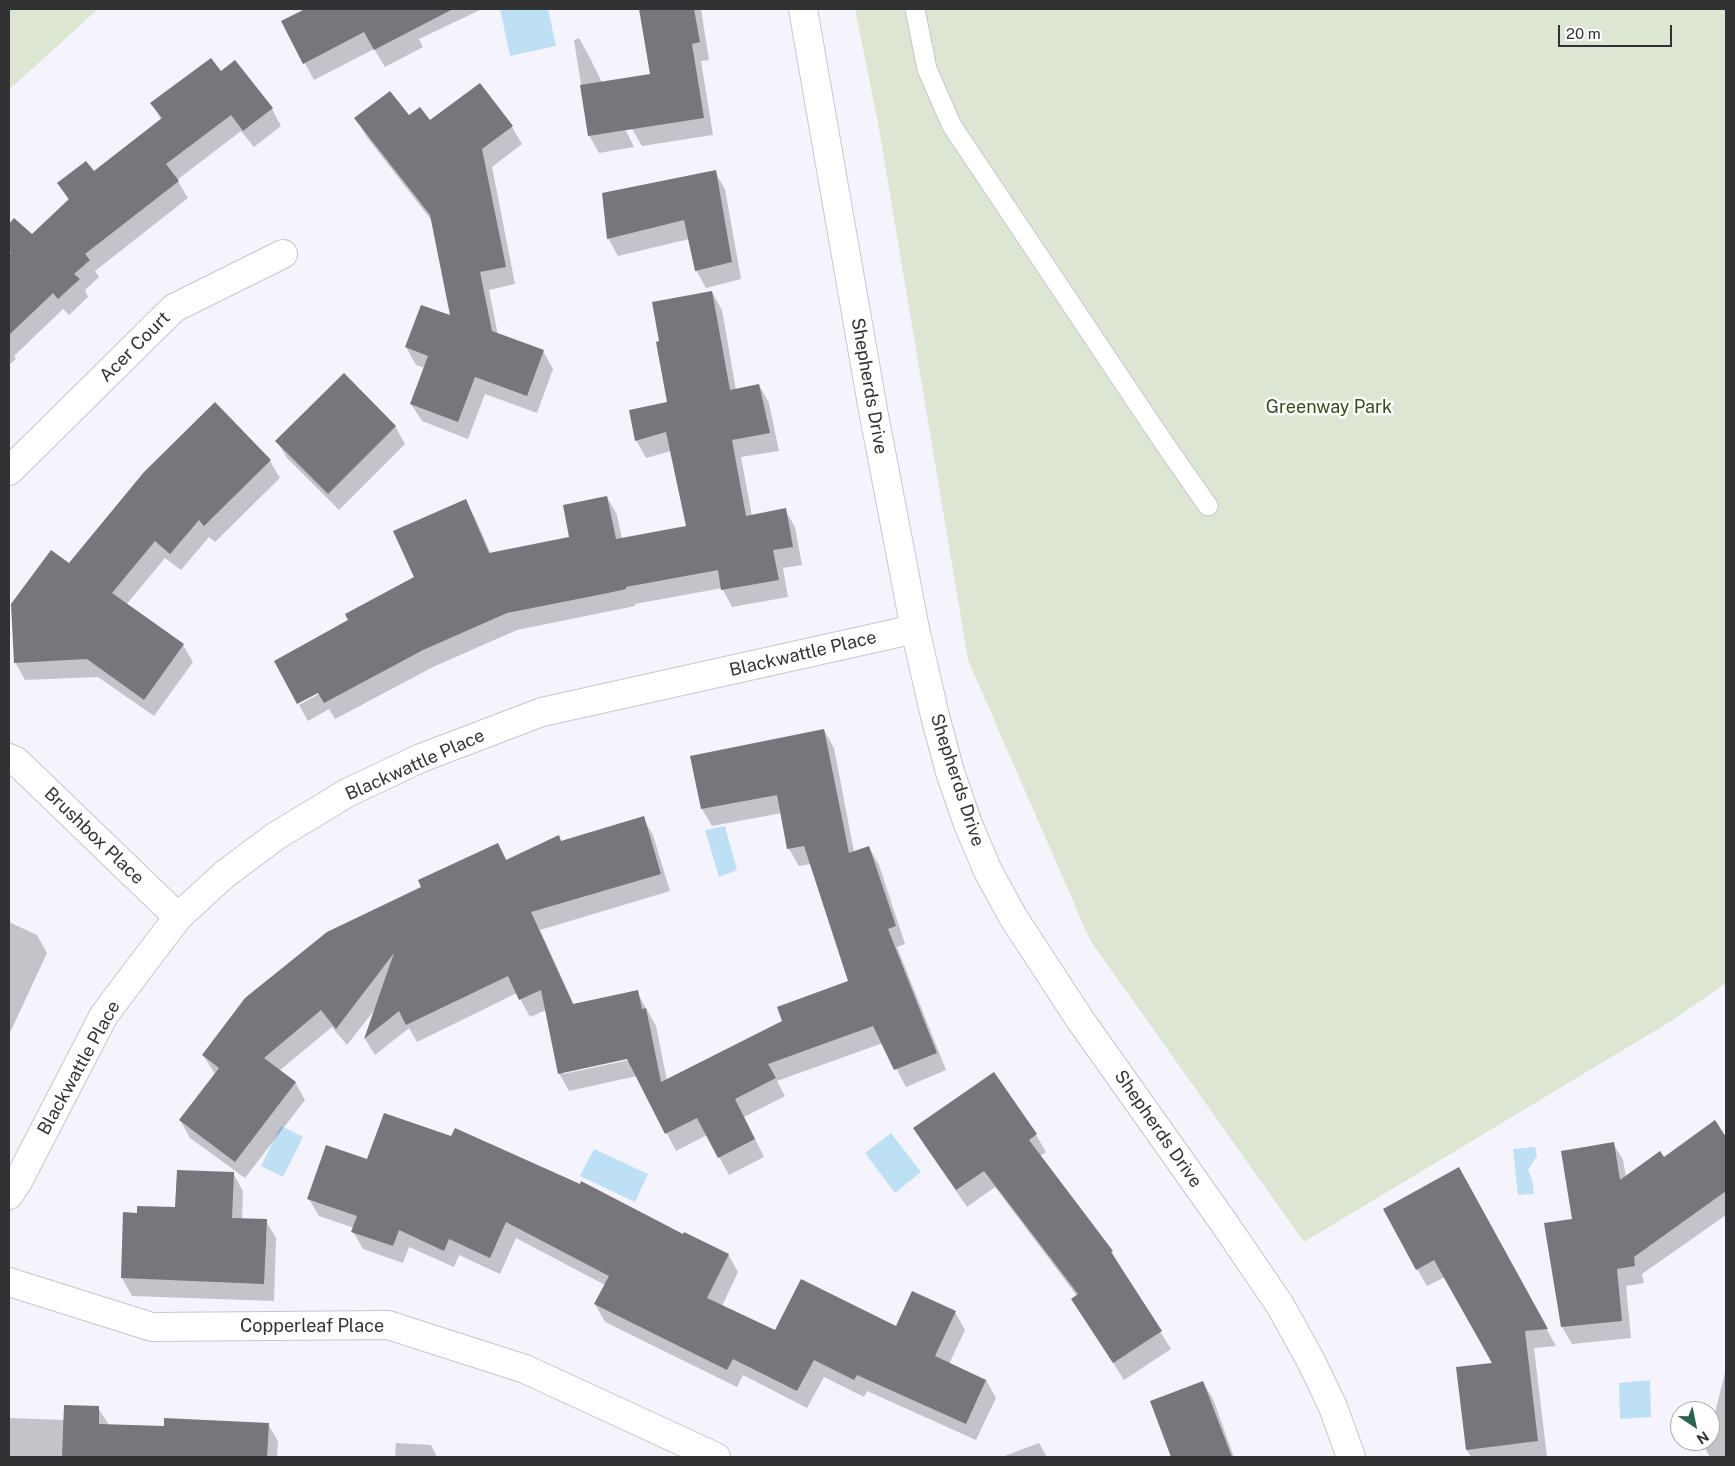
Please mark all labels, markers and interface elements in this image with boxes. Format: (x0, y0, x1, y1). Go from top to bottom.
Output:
scale bar (1560, 15, 1674, 47)
text: 20 m (1566, 25, 1601, 42)
street label: Acer Court (95, 307, 175, 387)
street label: Shepherds Drive (846, 316, 892, 456)
park label: Greenway Park (1266, 396, 1392, 418)
street label: Blackwattle Place (727, 627, 879, 681)
street label: Shepherds Drive (925, 711, 989, 849)
street label: Blackwattle Place (342, 725, 488, 805)
street label: Brushbox Place (40, 783, 148, 889)
street label: Blackwattle Place (33, 997, 125, 1139)
street label: Shepherds Drive (1110, 1066, 1206, 1192)
street label: Copperleaf Place (240, 1315, 384, 1337)
north arrow (1670, 1401, 1720, 1451)
text: N (1694, 1428, 1712, 1447)

